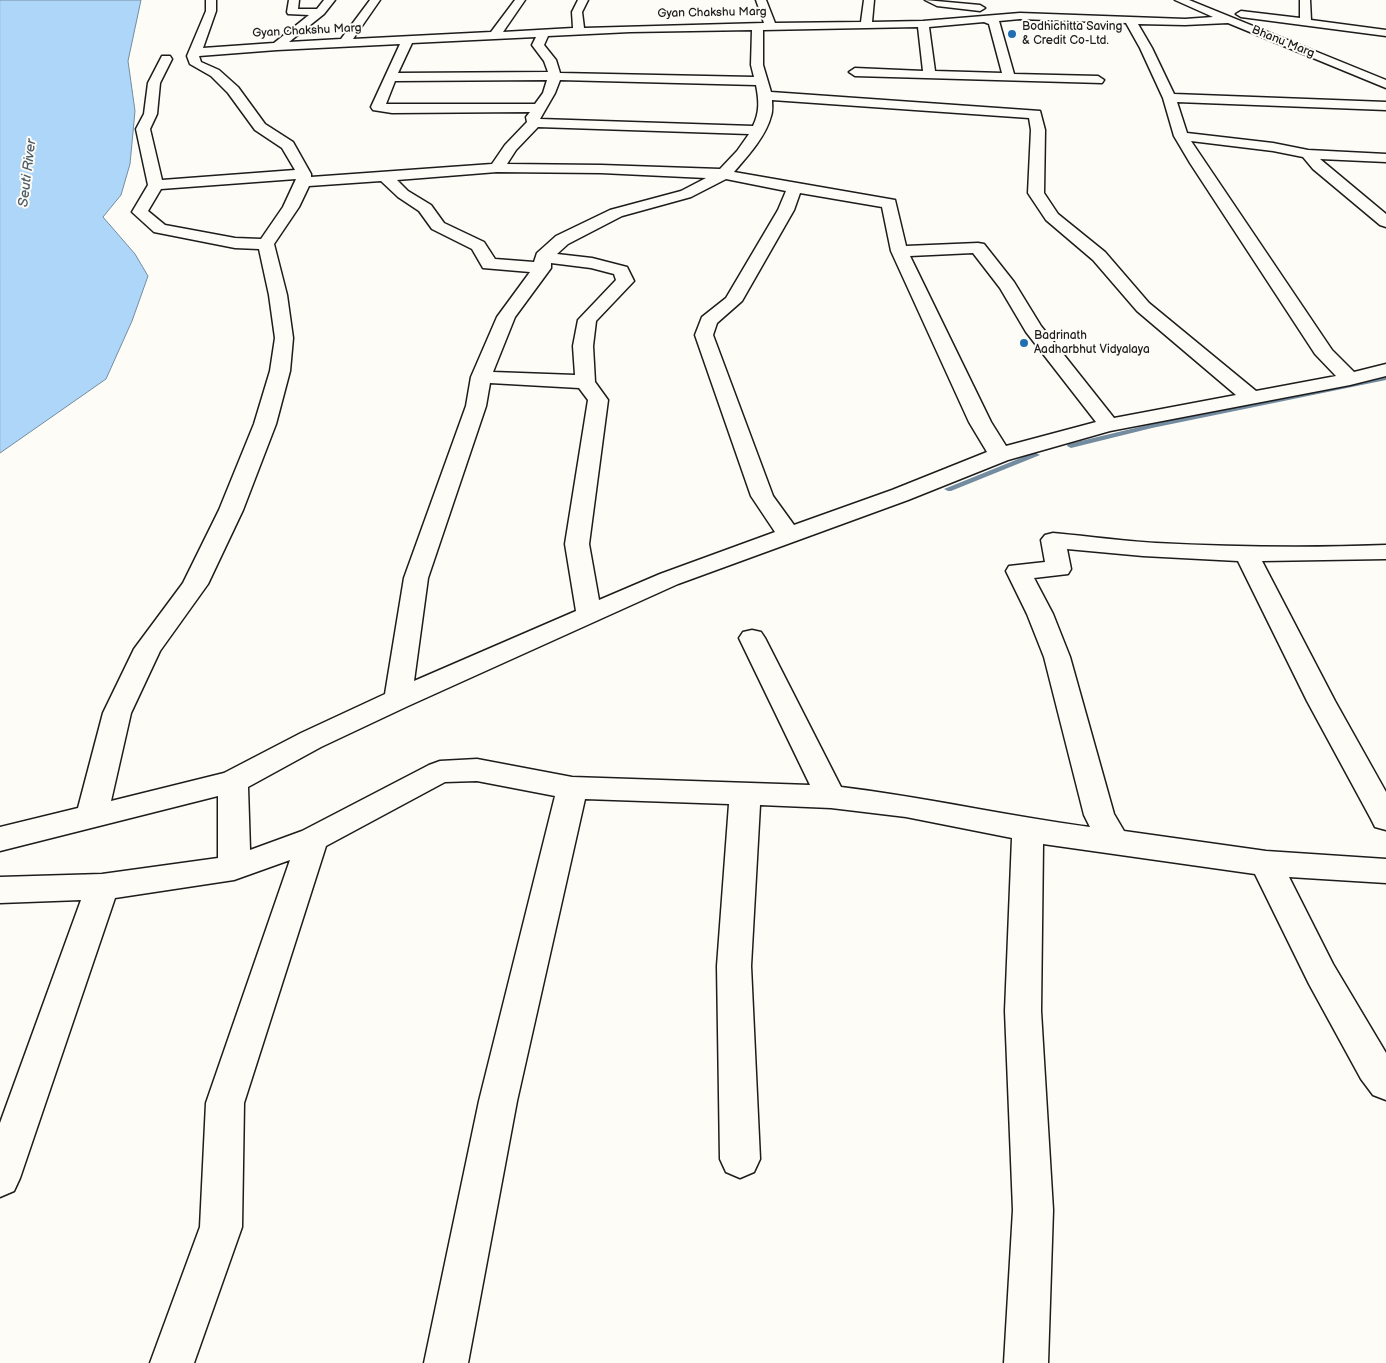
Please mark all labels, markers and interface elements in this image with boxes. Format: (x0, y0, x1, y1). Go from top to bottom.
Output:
street label: Gyan Chakshu Marg (657, 5, 767, 21)
place label: Bodhichitta Saving & Credit Co-Ltd. (1022, 20, 1123, 48)
street label: Gyan Chakshu Marg (252, 21, 362, 41)
street label: Bhanu Marg (1249, 23, 1317, 61)
marker: Bodhichitta Saving & Credit Co-Ltd. (1006, 28, 1018, 40)
water label: Seuti River (15, 138, 41, 208)
place label: Badrinath Aadharbhut Vidyalaya (1034, 329, 1150, 357)
marker: Badrinath Aadharbhut Vidyalaya (1018, 337, 1030, 349)

